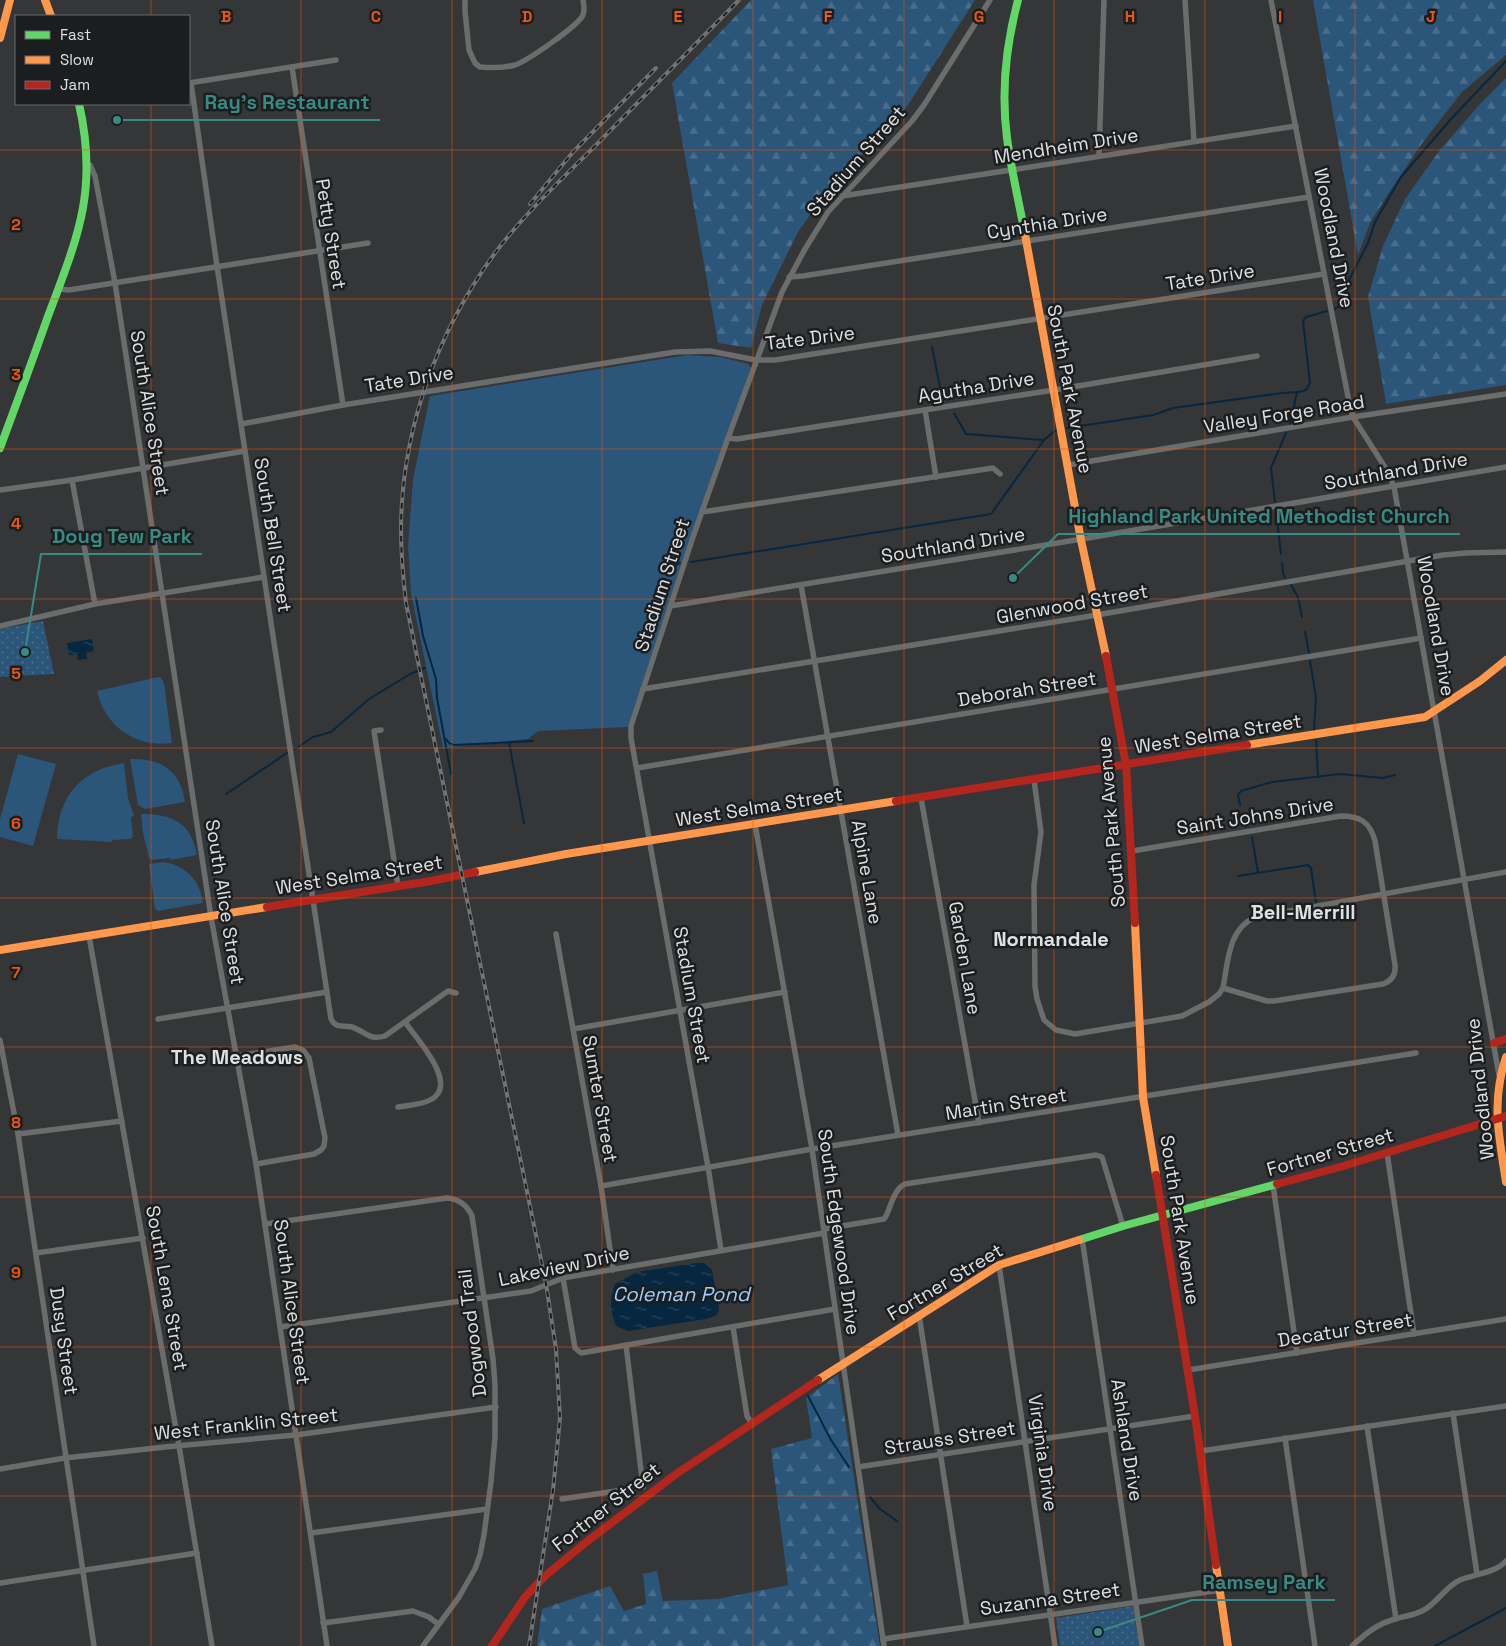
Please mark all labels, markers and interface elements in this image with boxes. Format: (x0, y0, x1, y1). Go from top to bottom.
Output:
text: B (221, 6, 231, 27)
text: C (371, 6, 381, 27)
text: D (522, 6, 532, 27)
text: E (674, 6, 683, 27)
text: F (824, 6, 833, 27)
text: G (974, 6, 984, 27)
text: H (1125, 6, 1135, 27)
text: I (1278, 6, 1282, 27)
text: J (1426, 6, 1436, 27)
legend (15, 15, 190, 105)
text: Fast (60, 25, 91, 44)
text: Slow (60, 50, 94, 69)
text: Jam (60, 75, 90, 94)
callout: Ray's Restaurant (195, 85, 380, 120)
text: Ray's Restaurant (204, 89, 370, 115)
street label: Stadium Street (801, 100, 911, 222)
street label: Mendheim Drive (992, 122, 1140, 170)
street label: Woodland Drive (1308, 166, 1360, 310)
street label: Petty Street (310, 177, 352, 291)
street label: Cynthia Drive (985, 201, 1109, 245)
text: 2 (11, 214, 21, 235)
street label: Tate Drive (1164, 258, 1256, 296)
street label: South Park Avenue (1041, 302, 1099, 476)
street label: Tate Drive (764, 320, 856, 356)
street label: South Alice Street (125, 329, 175, 497)
street label: Tate Drive (363, 360, 455, 398)
text: 3 (11, 364, 21, 385)
street label: Agutha Drive (916, 365, 1036, 409)
street label: Valley Forge Road (1202, 389, 1366, 439)
street label: Southland Drive (1322, 446, 1470, 496)
street label: South Bell Street (248, 456, 298, 614)
callout: Highland Park United Methodist Church (1058, 499, 1460, 534)
text: Highland Park United Methodist Church (1068, 503, 1450, 529)
text: 4 (11, 513, 21, 534)
street label: Stadium Street (629, 515, 695, 655)
callout: Doug Tew Park (41, 519, 202, 554)
street label: Southland Drive (879, 521, 1027, 569)
text: Doug Tew Park (52, 523, 192, 549)
street label: Woodland Drive (1411, 554, 1461, 698)
street label: Glenwood Street (994, 578, 1150, 630)
text: 5 (11, 663, 21, 684)
street label: Deborah Street (956, 666, 1098, 712)
street label: West Selma Street (1133, 708, 1303, 760)
street label: South Park Avenue (1091, 735, 1131, 909)
street label: West Selma Street (674, 781, 844, 833)
street label: Saint Johns Drive (1175, 791, 1335, 841)
text: 6 (11, 813, 21, 834)
street label: South Alice Street (200, 818, 250, 986)
street label: Alpine Lane (846, 818, 888, 926)
street label: West Selma Street (274, 849, 444, 901)
street label: Garden Lane (943, 899, 987, 1017)
district label: Bell-Merrill (1250, 899, 1356, 925)
street label: Stadium Street (668, 924, 716, 1066)
district label: Normandale (993, 926, 1109, 952)
text: 7 (12, 962, 21, 983)
street label: Woodland Drive (1460, 1017, 1500, 1161)
street label: Sumter Street (576, 1033, 624, 1165)
district label: The Meadows (171, 1044, 303, 1070)
street label: Martin Street (944, 1082, 1068, 1126)
text: 8 (11, 1112, 21, 1133)
street label: Fortner Street (1264, 1122, 1396, 1182)
street label: South Edgewood Drive (812, 1127, 866, 1337)
street label: South Park Avenue (1154, 1133, 1206, 1307)
street label: South Lena Street (140, 1203, 194, 1373)
street label: South Alice Street (268, 1218, 316, 1386)
street label: Fortner Street (883, 1238, 1007, 1326)
street label: Lakeview Drive (496, 1240, 632, 1292)
text: 9 (11, 1262, 21, 1283)
street label: Dogwood Trail (452, 1268, 492, 1398)
water label: Coleman Pond (612, 1281, 752, 1307)
street label: Dusy Street (44, 1285, 84, 1397)
street label: Decatur Street (1276, 1307, 1414, 1353)
street label: Ashland Drive (1105, 1377, 1149, 1503)
street label: Virginia Drive (1022, 1393, 1064, 1513)
street label: West Franklin Street (153, 1402, 339, 1446)
street label: Strauss Street (883, 1415, 1017, 1461)
street label: Fortner Street (547, 1457, 665, 1557)
callout: Ramsey Park (1192, 1565, 1335, 1600)
text: Ramsey Park (1202, 1569, 1326, 1595)
street label: Suzanna Street (978, 1577, 1122, 1621)

